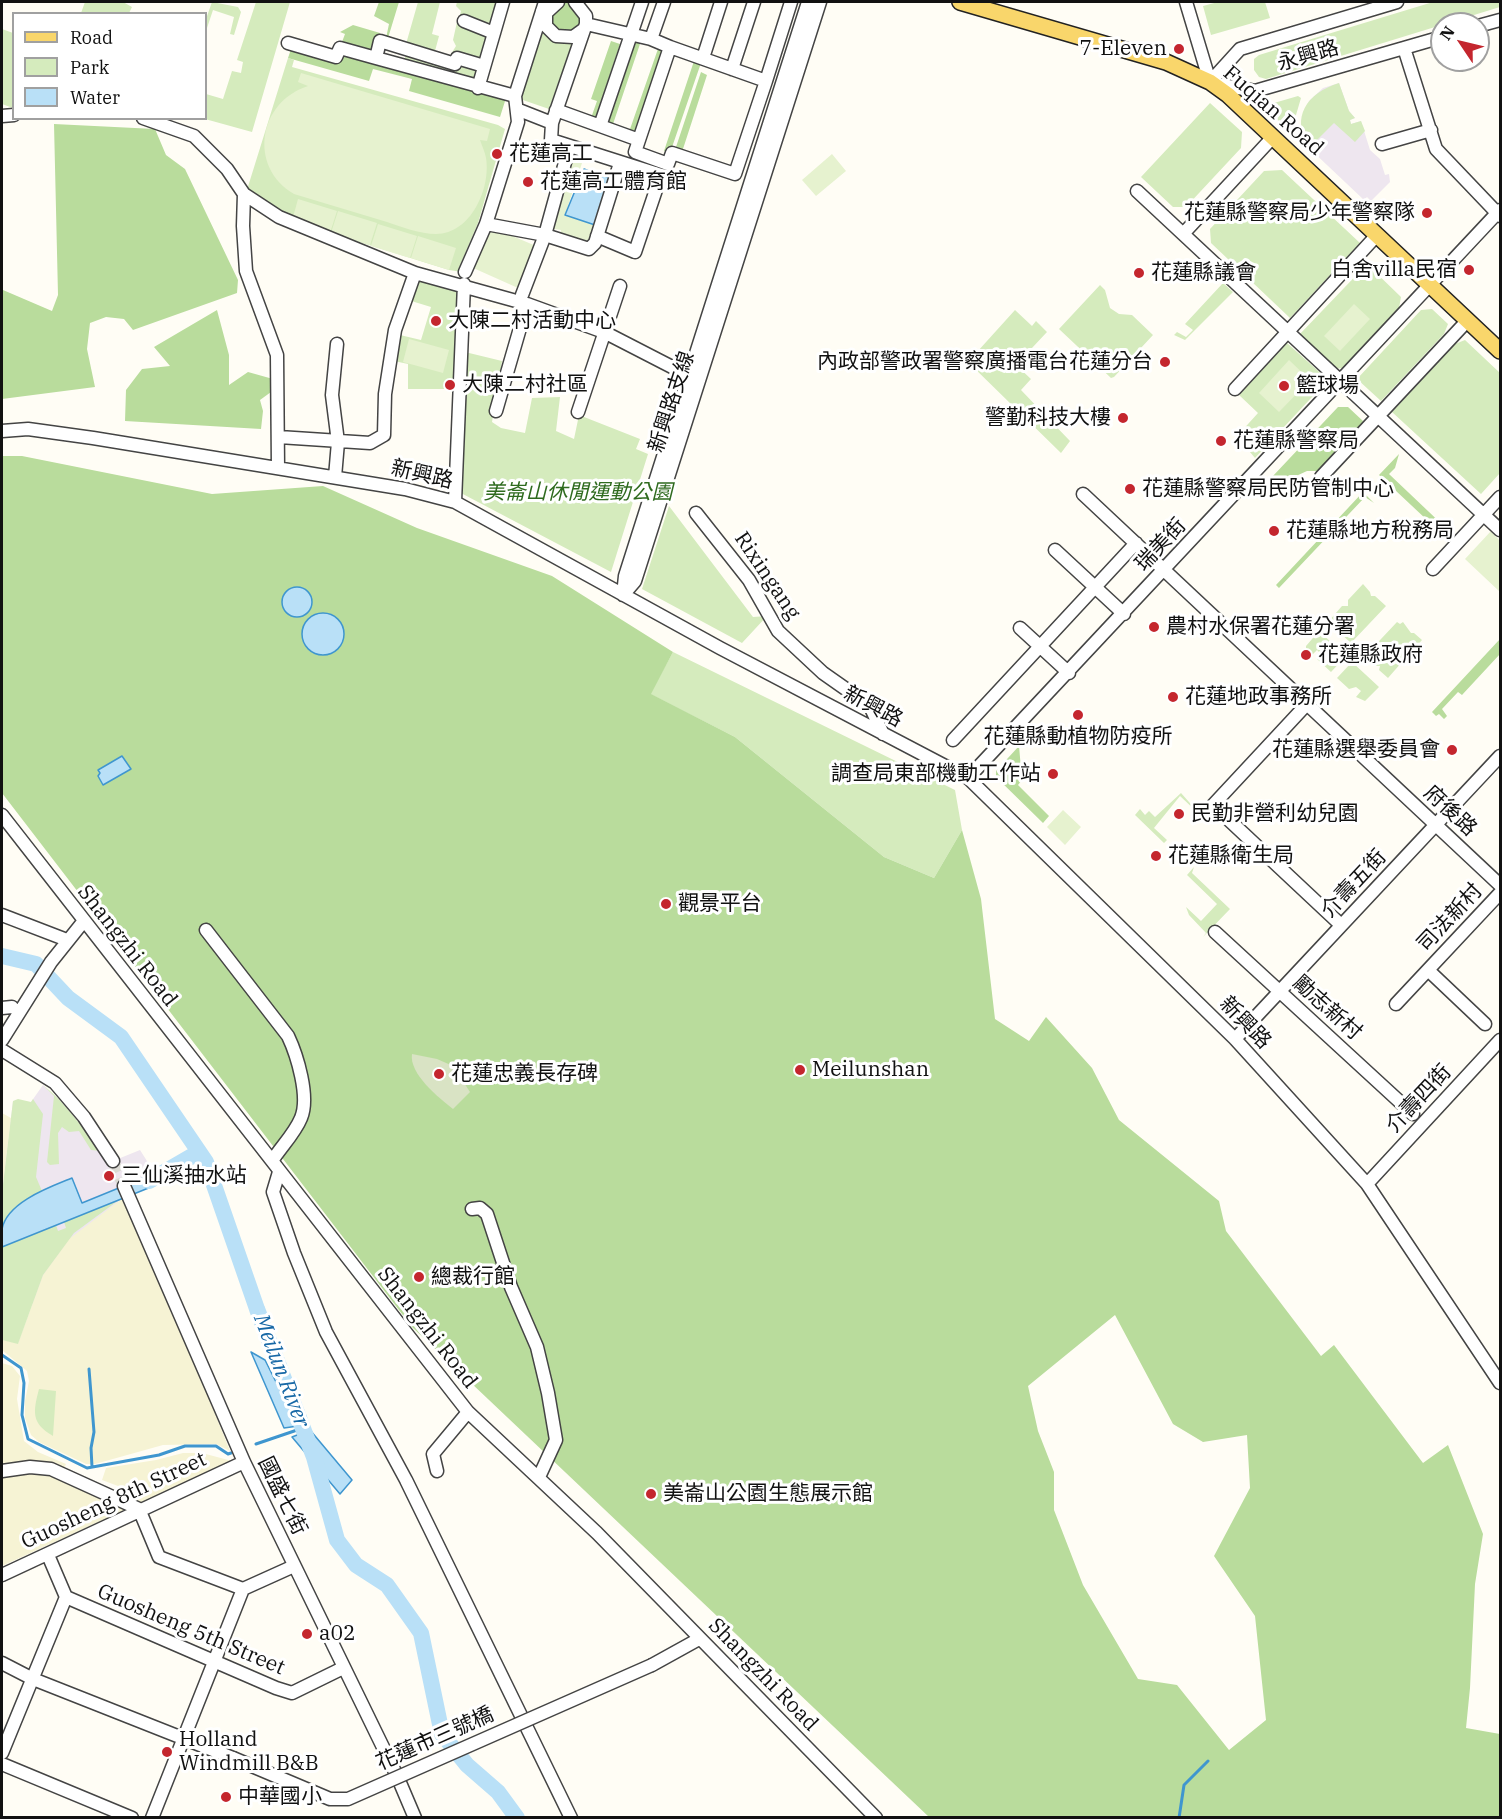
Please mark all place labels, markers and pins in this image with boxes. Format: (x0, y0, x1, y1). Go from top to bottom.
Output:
place label: 7-Eleven (1079, 36, 1167, 62)
marker: 7-Eleven (1172, 42, 1186, 56)
place label: 花蓮高工 (509, 141, 593, 167)
marker: 花蓮高工 (490, 147, 504, 161)
place label: 花蓮高工體育館 (540, 169, 687, 195)
marker: 花蓮高工體育館 (521, 175, 535, 189)
place label: 花蓮縣警察局少年警察隊 (1184, 200, 1415, 226)
marker: 花蓮縣警察局少年警察隊 (1420, 206, 1434, 220)
place label: 白舍villa民宿 (1331, 257, 1457, 283)
place label: 花蓮縣議會 (1151, 260, 1256, 286)
marker: 白舍villa民宿 (1462, 263, 1476, 277)
marker: 花蓮縣議會 (1132, 266, 1146, 280)
place label: 大陳二村活動中心 (448, 308, 616, 334)
marker: 大陳二村活動中心 (429, 314, 443, 328)
place label: 內政部警政署警察廣播電台花蓮分台 (817, 349, 1153, 375)
marker: 內政部警政署警察廣播電台花蓮分台 (1158, 355, 1172, 369)
place label: 大陳二村社區 (462, 372, 588, 398)
place label: 籃球場 (1296, 373, 1359, 399)
marker: 大陳二村社區 (443, 378, 457, 392)
marker: 籃球場 (1277, 379, 1291, 393)
place label: 警勤科技大樓 (985, 405, 1111, 431)
marker: 警勤科技大樓 (1116, 411, 1130, 425)
place label: 花蓮縣警察局 (1233, 428, 1359, 454)
marker: 花蓮縣警察局 (1214, 434, 1228, 448)
place label: 花蓮縣警察局民防管制中心 (1142, 476, 1394, 502)
marker: 花蓮縣警察局民防管制中心 (1123, 482, 1137, 496)
place label: 花蓮縣地方稅務局 (1286, 518, 1454, 544)
marker: 花蓮縣地方稅務局 (1267, 524, 1281, 538)
place label: 農村水保署花蓮分署 (1166, 614, 1355, 640)
marker: 農村水保署花蓮分署 (1147, 620, 1161, 634)
place label: 花蓮縣政府 (1318, 642, 1423, 668)
marker: 花蓮縣政府 (1299, 648, 1313, 662)
place label: 花蓮地政事務所 (1185, 684, 1332, 710)
marker: 花蓮地政事務所 (1166, 690, 1180, 704)
marker: 花蓮縣動植物防疫所 (1071, 708, 1085, 722)
place label: 花蓮縣動植物防疫所 (984, 724, 1172, 750)
place label: 花蓮縣選舉委員會 (1272, 737, 1440, 763)
marker: 花蓮縣選舉委員會 (1445, 743, 1459, 757)
place label: 調查局東部機動工作站 (831, 761, 1041, 787)
marker: 調查局東部機動工作站 (1046, 767, 1060, 781)
place label: 民勤非營利幼兒園 (1191, 801, 1359, 827)
marker: 民勤非營利幼兒園 (1172, 807, 1186, 821)
place label: 花蓮縣衛生局 (1168, 843, 1294, 869)
marker: 花蓮縣衛生局 (1149, 849, 1163, 863)
place label: 觀景平台 (678, 891, 762, 917)
marker: 觀景平台 (659, 897, 673, 911)
place label: Meilunshan (812, 1057, 929, 1083)
place label: 花蓮忠義長存碑 (451, 1061, 598, 1087)
marker: Meilunshan (793, 1063, 807, 1077)
marker: 花蓮忠義長存碑 (432, 1067, 446, 1081)
place label: 三仙溪抽水站 (121, 1163, 247, 1189)
marker: 三仙溪抽水站 (102, 1169, 116, 1183)
place label: 總裁行館 (431, 1264, 515, 1290)
marker: 總裁行館 (412, 1270, 426, 1284)
place label: 美崙山公園生態展示館 (663, 1481, 873, 1507)
marker: 美崙山公園生態展示館 (644, 1487, 658, 1501)
place label: a02 (319, 1621, 356, 1647)
marker: a02 (300, 1627, 314, 1641)
place label: Holland Windmill B&B (179, 1727, 319, 1777)
marker: Holland Windmill B&B (160, 1745, 174, 1759)
place label: 中華國小 (238, 1784, 322, 1810)
marker: 中華國小 (219, 1790, 233, 1804)

